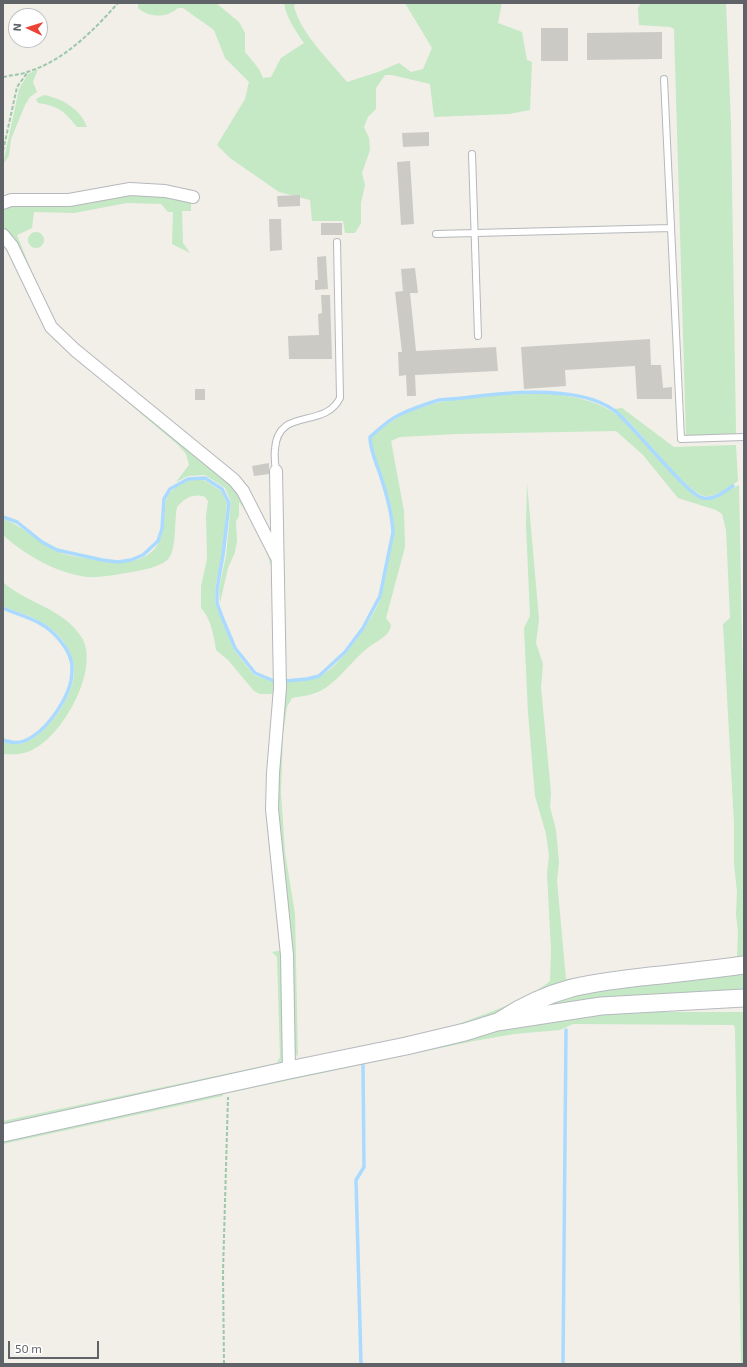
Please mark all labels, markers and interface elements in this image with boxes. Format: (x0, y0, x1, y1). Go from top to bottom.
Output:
north arrow (8, 8, 48, 48)
text: N (10, 23, 23, 32)
scale bar (10, 1333, 101, 1359)
text: 50 m (15, 1341, 42, 1355)

